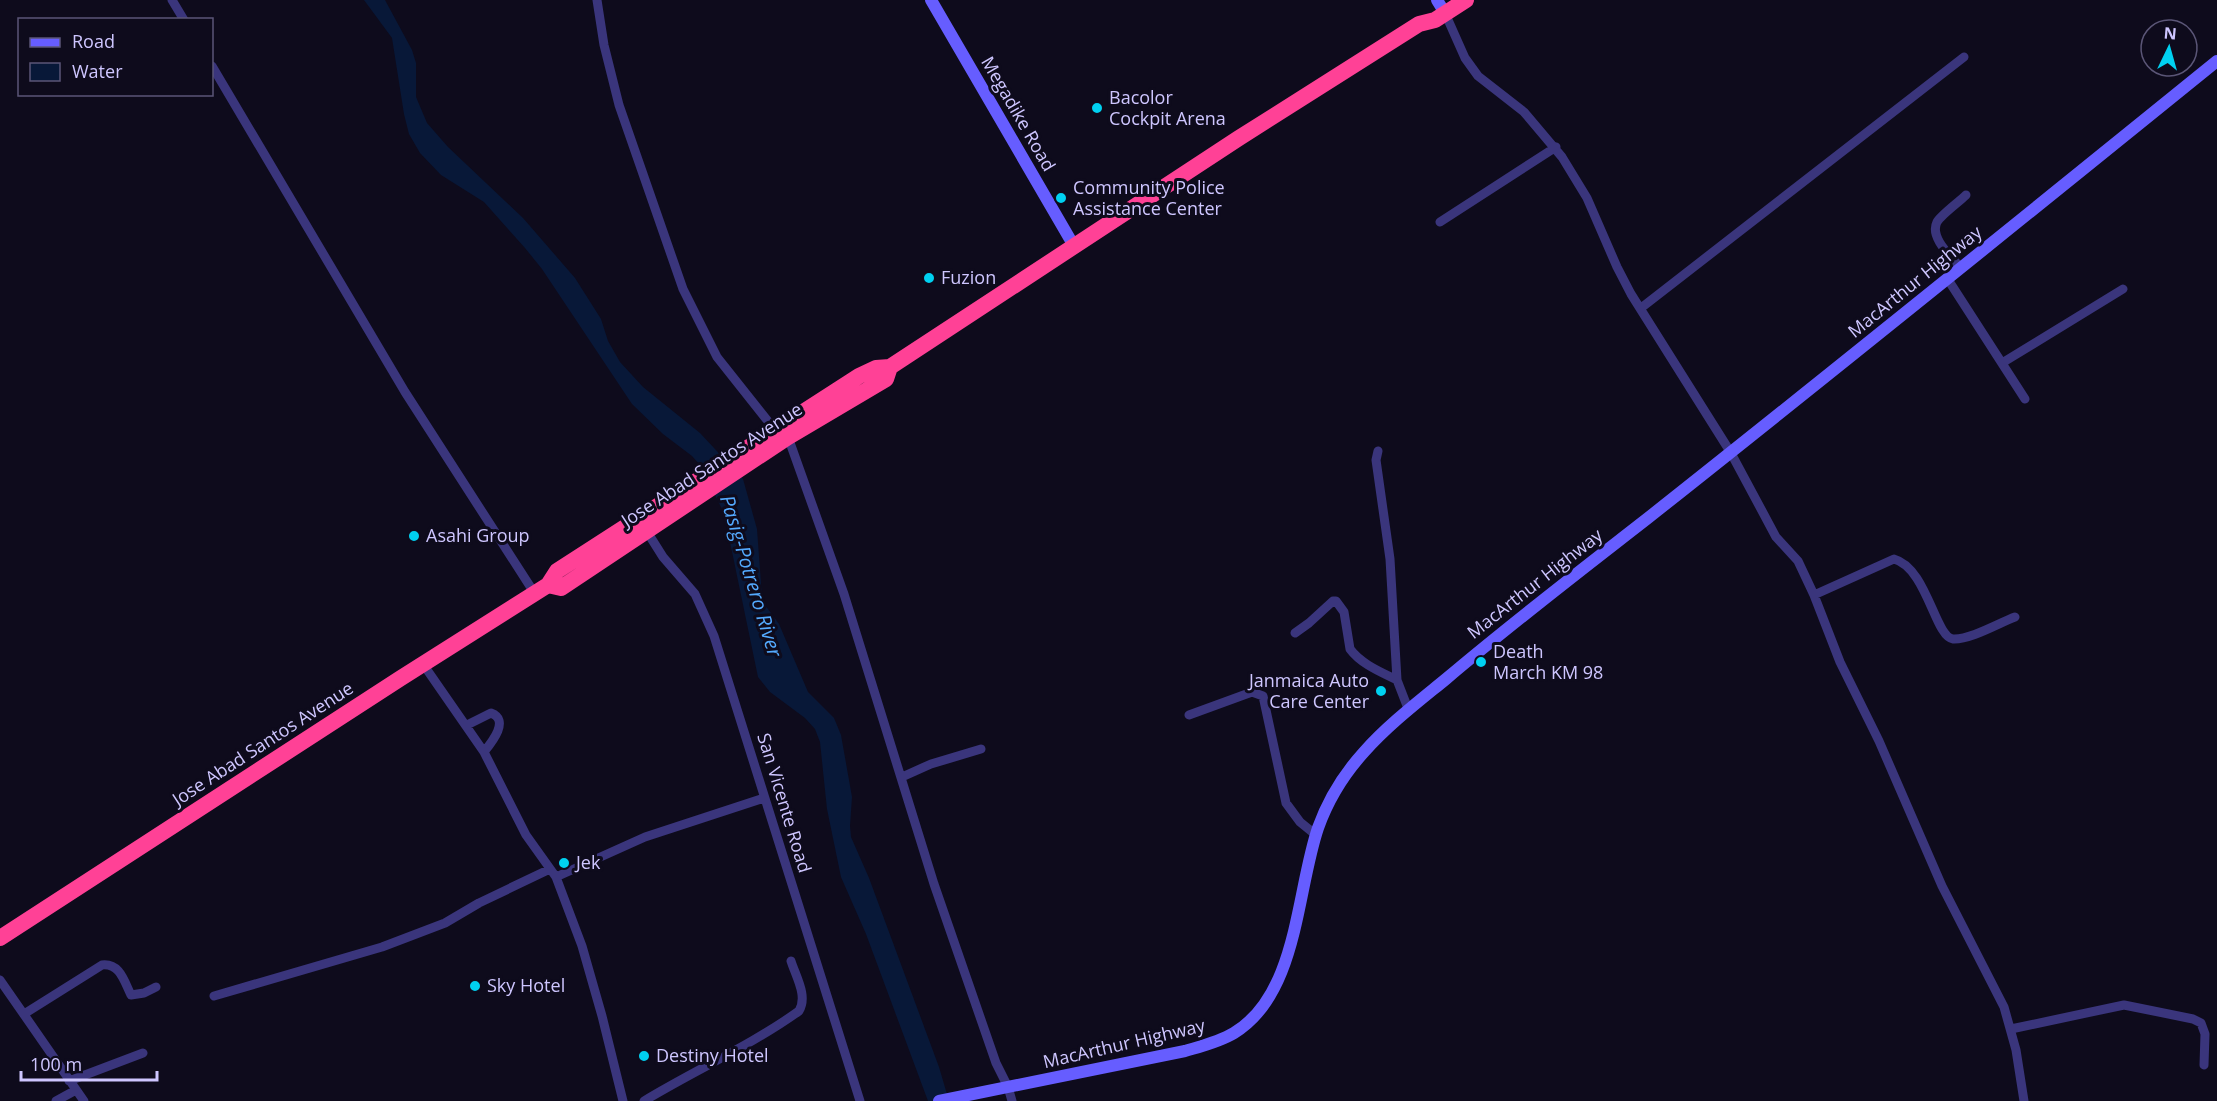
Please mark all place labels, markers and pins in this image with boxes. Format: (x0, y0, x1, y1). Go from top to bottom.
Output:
place label: Bacolor Cockpit Arena (1109, 85, 1226, 130)
marker: Bacolor Cockpit Arena (1090, 101, 1104, 115)
place label: Community Police Assistance Center (1073, 175, 1225, 220)
marker: Community Police Assistance Center (1054, 191, 1068, 205)
place label: Fuzion (941, 265, 996, 289)
marker: Fuzion (922, 271, 936, 285)
place label: Asahi Group (426, 523, 530, 547)
marker: Asahi Group (407, 529, 421, 543)
place label: Death March KM 98 (1493, 639, 1603, 684)
marker: Death March KM 98 (1474, 655, 1488, 669)
place label: Janmaica Auto Care Center (1247, 668, 1370, 713)
marker: Janmaica Auto Care Center (1374, 684, 1388, 698)
place label: Jek (574, 850, 601, 874)
marker: Jek (557, 856, 571, 870)
place label: Sky Hotel (487, 973, 565, 997)
marker: Sky Hotel (468, 979, 482, 993)
place label: Destiny Hotel (656, 1043, 769, 1067)
marker: Destiny Hotel (637, 1049, 651, 1063)

